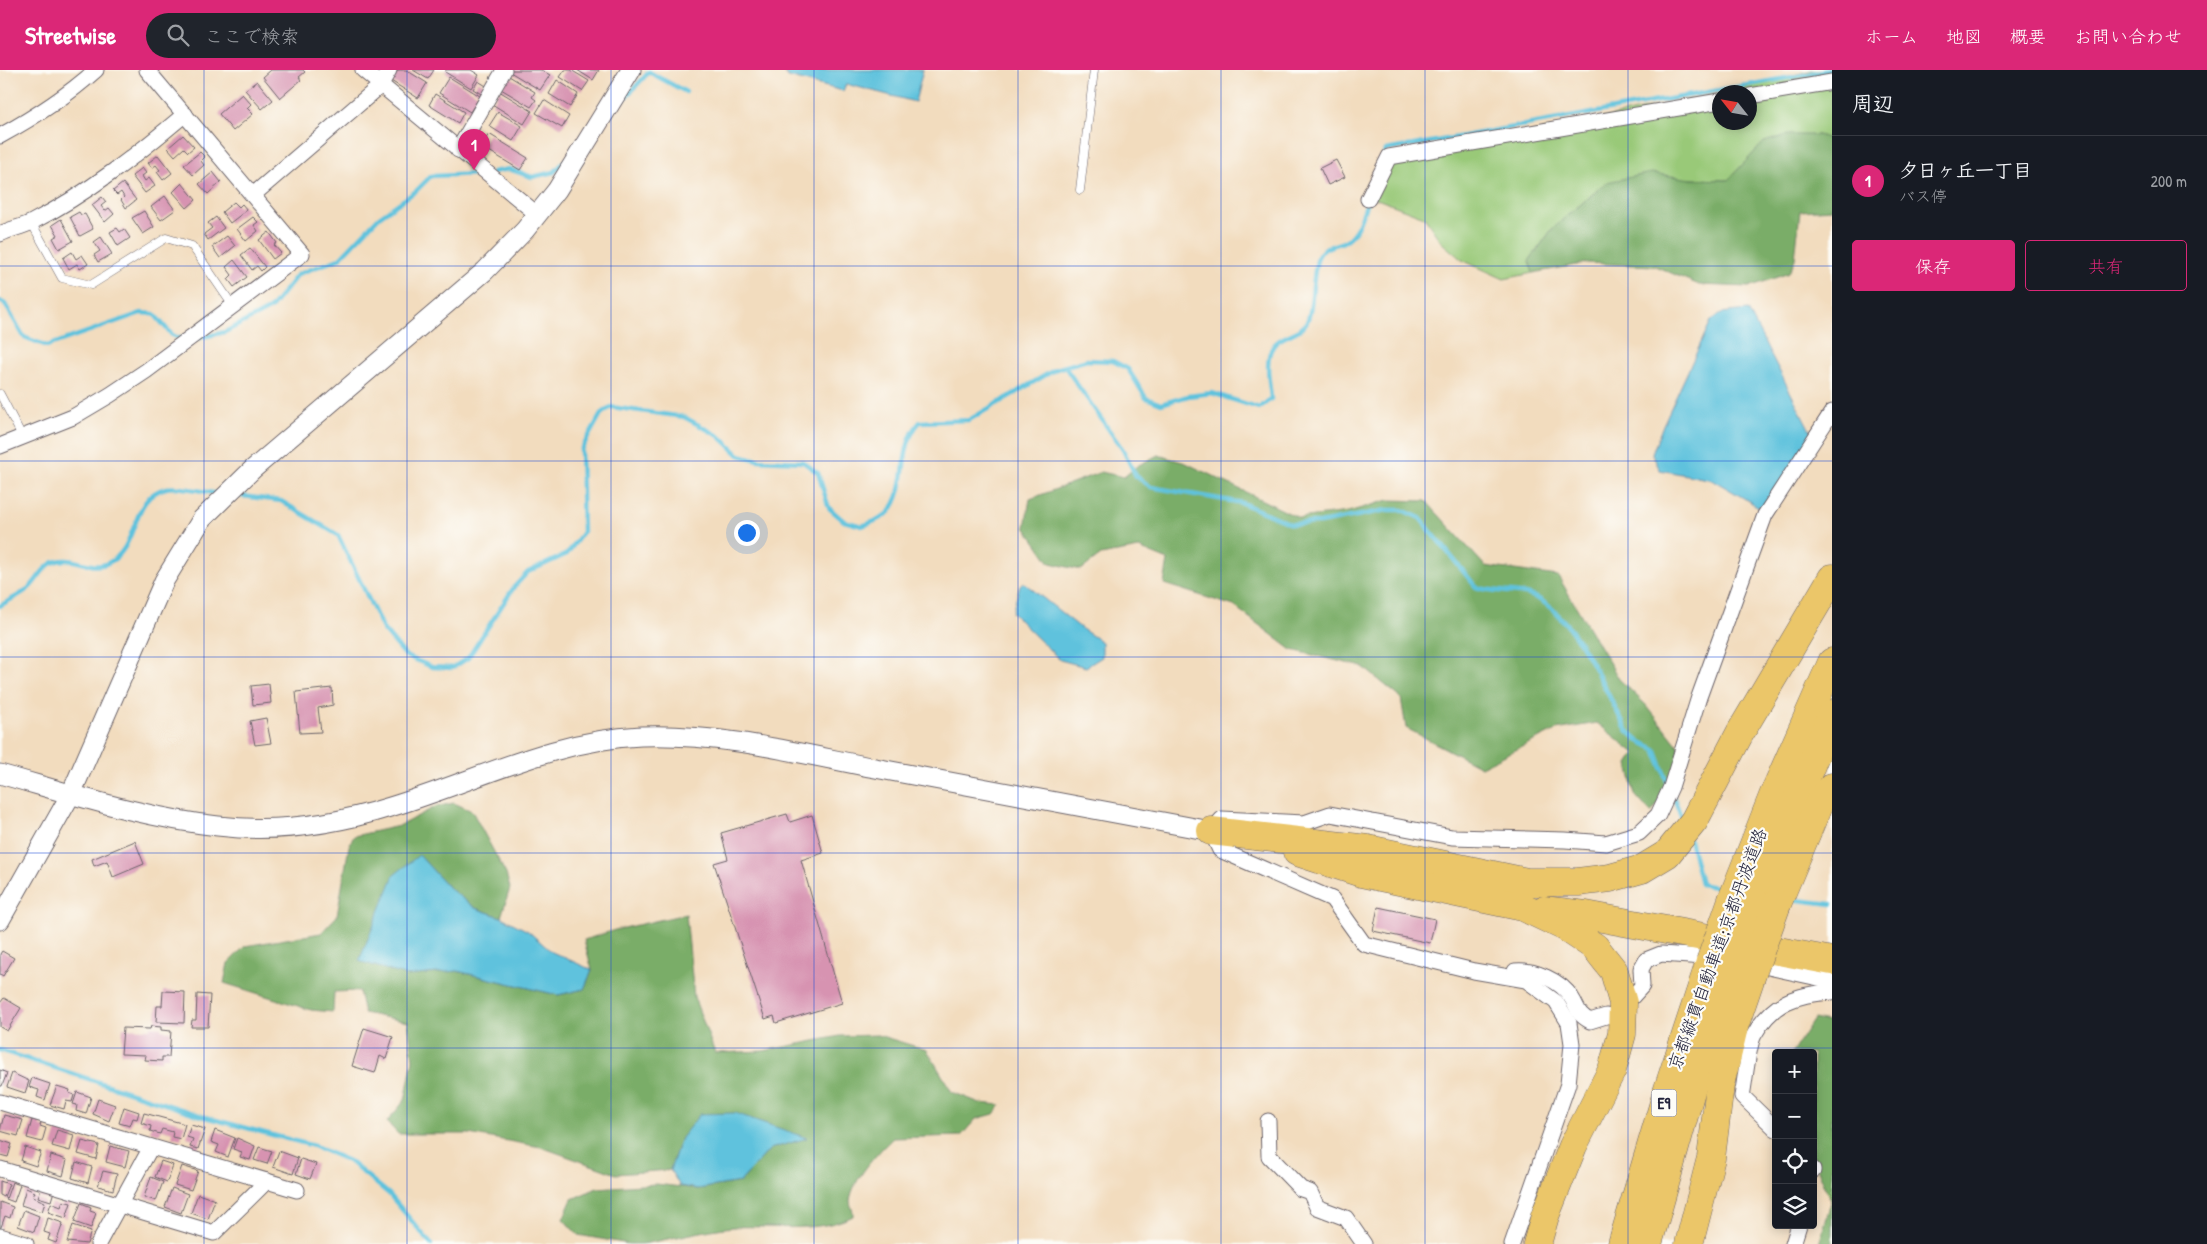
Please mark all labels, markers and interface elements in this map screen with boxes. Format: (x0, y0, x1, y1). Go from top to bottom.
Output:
search box (146, 13, 496, 58)
text: Streetwise (25, 19, 116, 51)
icon: search (164, 21, 192, 49)
text: ここで検索 (204, 23, 299, 49)
text: ホーム (1865, 24, 1918, 49)
text: 地図 (1946, 24, 1982, 49)
text: 概要 (2010, 24, 2046, 49)
text: お問い合わせ (2074, 24, 2182, 49)
north arrow (1712, 85, 1757, 130)
text: 周辺 (1852, 89, 1894, 118)
pin: 1 (458, 129, 490, 170)
text: 夕日ヶ丘一丁目 (1899, 157, 2032, 183)
text: 1 (1865, 170, 1871, 192)
text: 200 m (2151, 170, 2187, 192)
text: バス停 (1899, 185, 1947, 207)
button: 保存 (1852, 240, 2015, 291)
button: 共有 (2025, 240, 2187, 291)
your location (734, 520, 760, 546)
street label: 京都縦貫自動車道;京都丹波道路 (1661, 824, 1773, 1074)
map controls (1772, 1049, 1817, 1229)
button: + (1772, 1049, 1817, 1094)
road number: E9 (1652, 1090, 1676, 1116)
button: − (1772, 1094, 1817, 1139)
button: locate (1772, 1139, 1817, 1184)
button: layers (1772, 1184, 1817, 1229)

